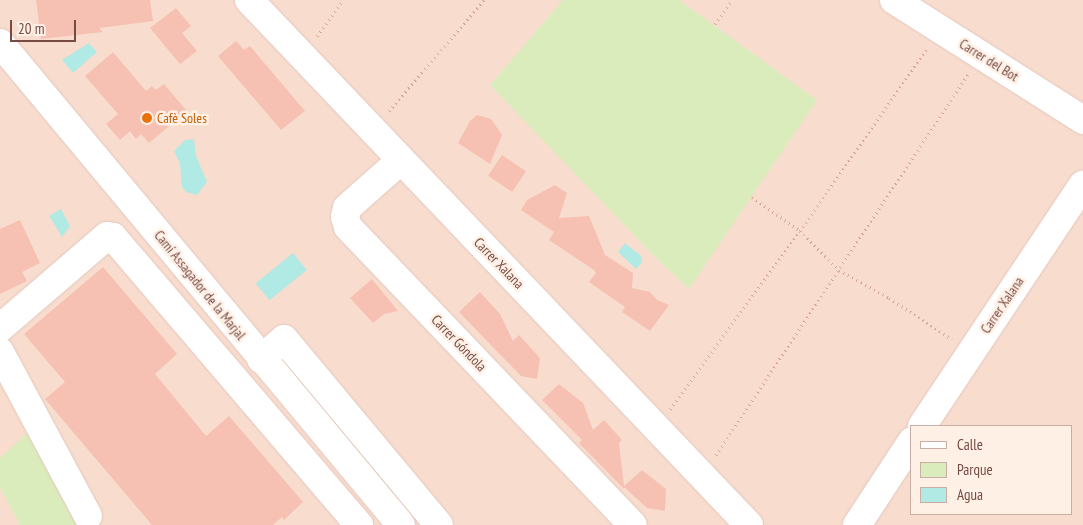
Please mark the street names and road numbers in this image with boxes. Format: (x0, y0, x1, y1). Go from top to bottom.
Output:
street label: Carrer del Bot (956, 35, 1022, 85)
street label: Camí Assagador de la Marjal (151, 227, 249, 343)
street label: Carrer Xalana (470, 234, 528, 292)
street label: Carrer Xalana (977, 273, 1027, 337)
street label: Carrer Góndola (428, 311, 490, 375)

